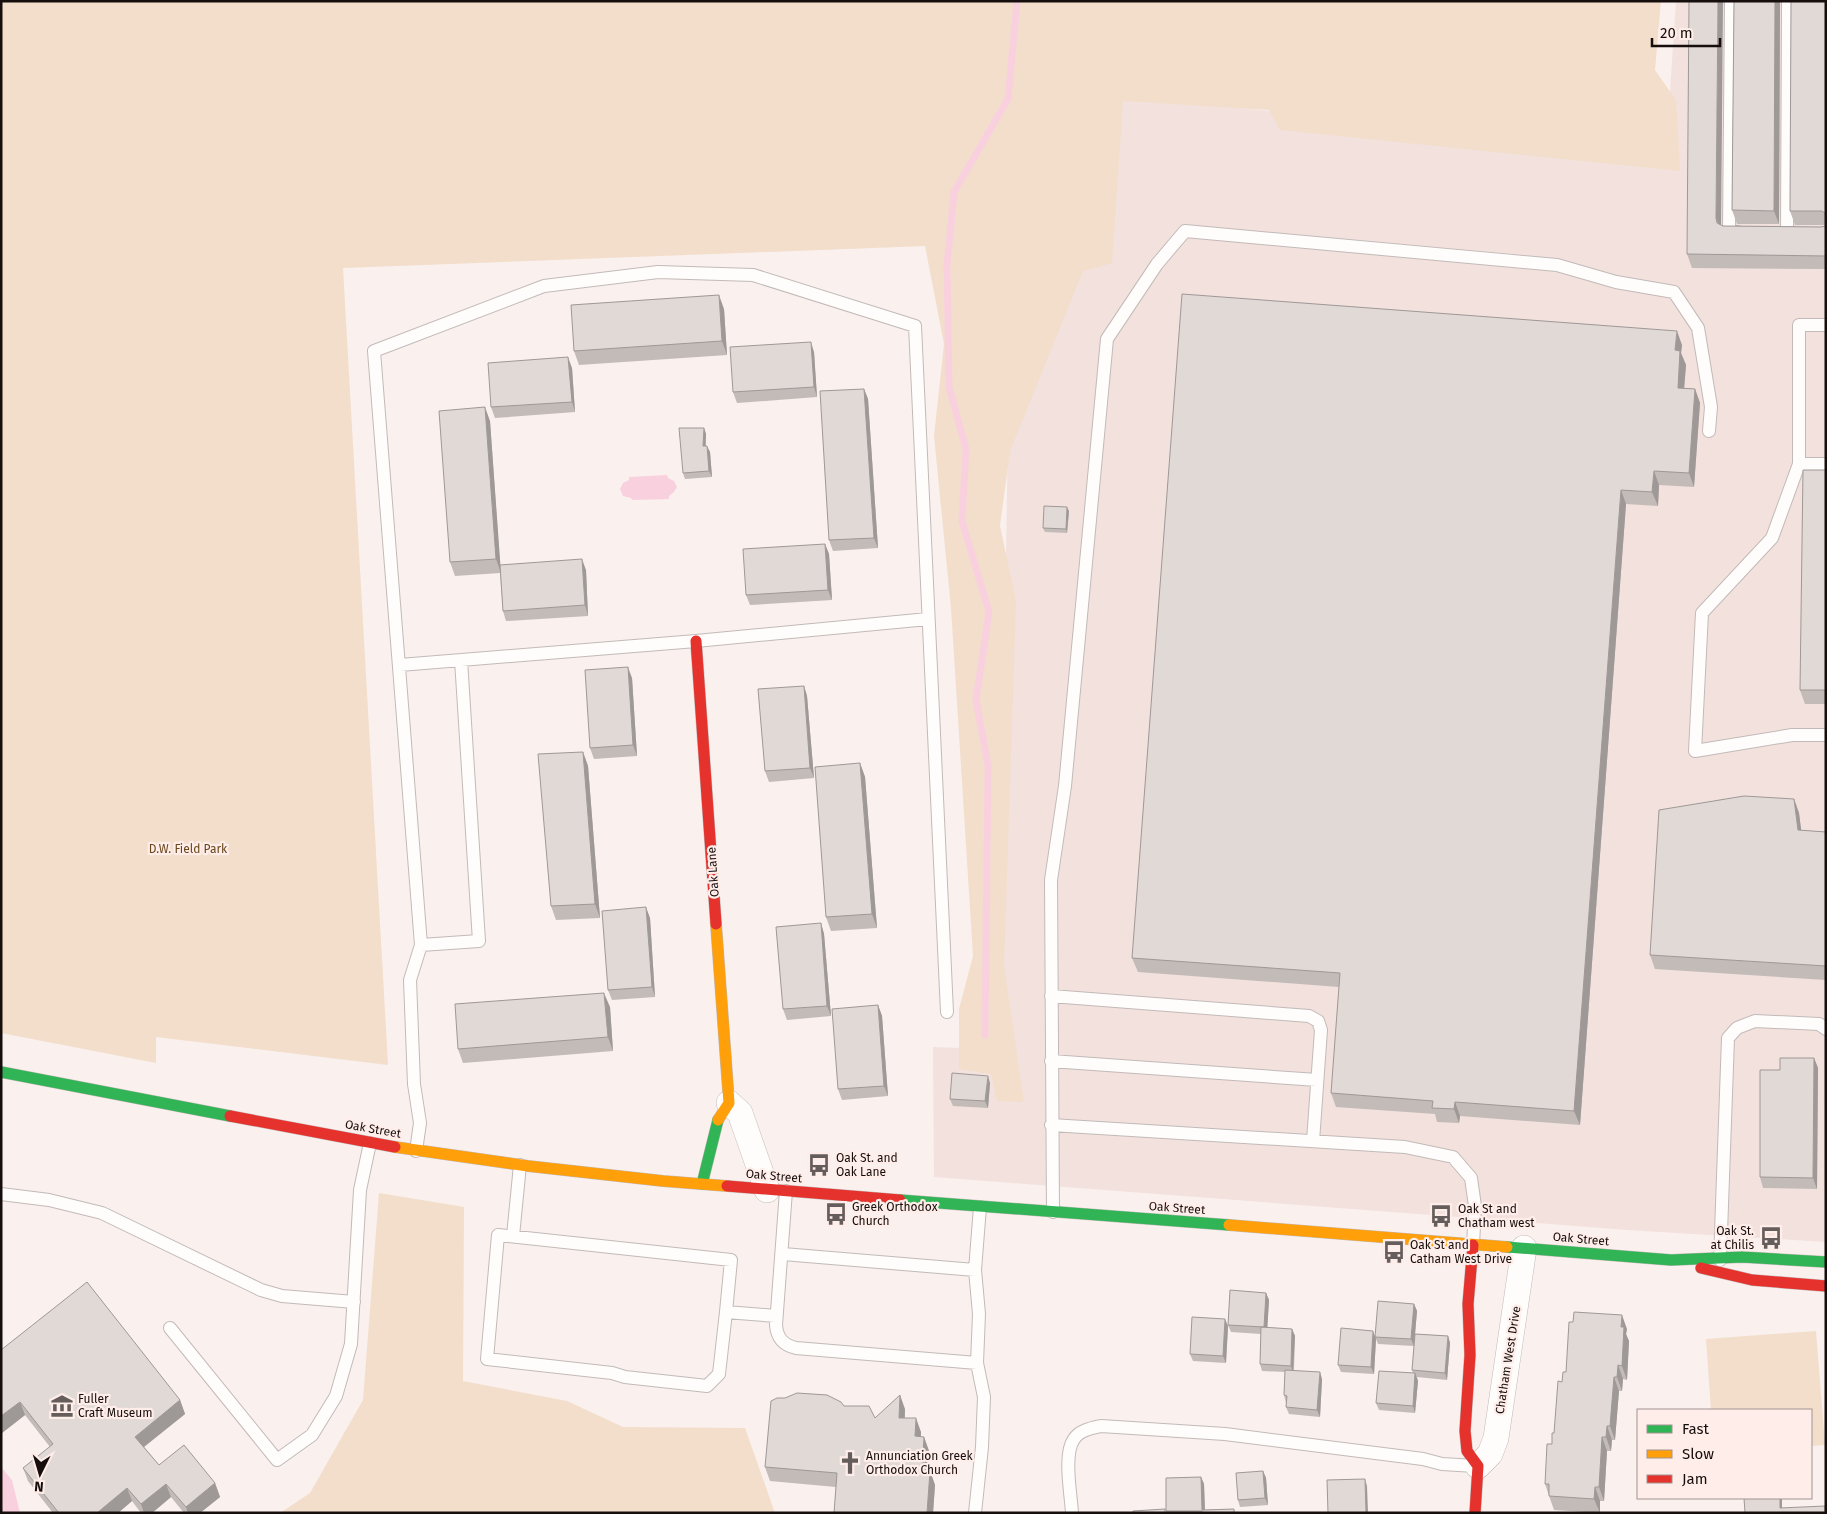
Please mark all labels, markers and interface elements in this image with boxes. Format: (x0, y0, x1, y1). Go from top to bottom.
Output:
scale bar (1652, 15, 1720, 47)
text: 20 m (1660, 24, 1693, 42)
park label: D.W. Field Park (149, 842, 228, 856)
street label: Oak Lane (704, 847, 722, 897)
street label: Oak Street (344, 1117, 403, 1141)
place label: Oak St. and Oak Lane (836, 1151, 898, 1179)
bus stop icon: Oak St. and Oak Lane (806, 1152, 832, 1178)
street label: Oak Street (745, 1167, 803, 1185)
street label: Oak Street (1148, 1199, 1206, 1217)
place label: Greek Orthodox Church (852, 1200, 938, 1228)
bus stop icon: Greek Orthodox Church (823, 1201, 849, 1227)
place label: Oak St and Chatham west (1458, 1202, 1535, 1230)
bus stop icon: Oak St and Chatham west (1428, 1203, 1454, 1229)
place label: Oak St. at Chilis (1710, 1224, 1754, 1252)
bus stop icon: Oak St. at Chilis (1758, 1225, 1784, 1251)
street label: Oak Street (1552, 1230, 1610, 1248)
place label: Oak St and Catham West Drive (1410, 1238, 1512, 1266)
bus stop icon: Oak St and Catham West Drive (1381, 1239, 1407, 1265)
street label: Chatham West Drive (1493, 1305, 1523, 1415)
place label: Fuller Craft Museum (78, 1392, 153, 1420)
museum icon: Fuller Craft Museum (49, 1393, 75, 1419)
legend (1637, 1409, 1812, 1499)
text: Fast (1682, 1420, 1709, 1438)
text: Slow (1682, 1445, 1714, 1463)
north arrow (15, 1449, 65, 1499)
place label: Annunciation Greek Orthodox Church (866, 1449, 973, 1477)
church icon: Annunciation Greek Orthodox Church (837, 1450, 863, 1476)
text: Jam (1682, 1470, 1708, 1488)
text: N (34, 1478, 44, 1495)

